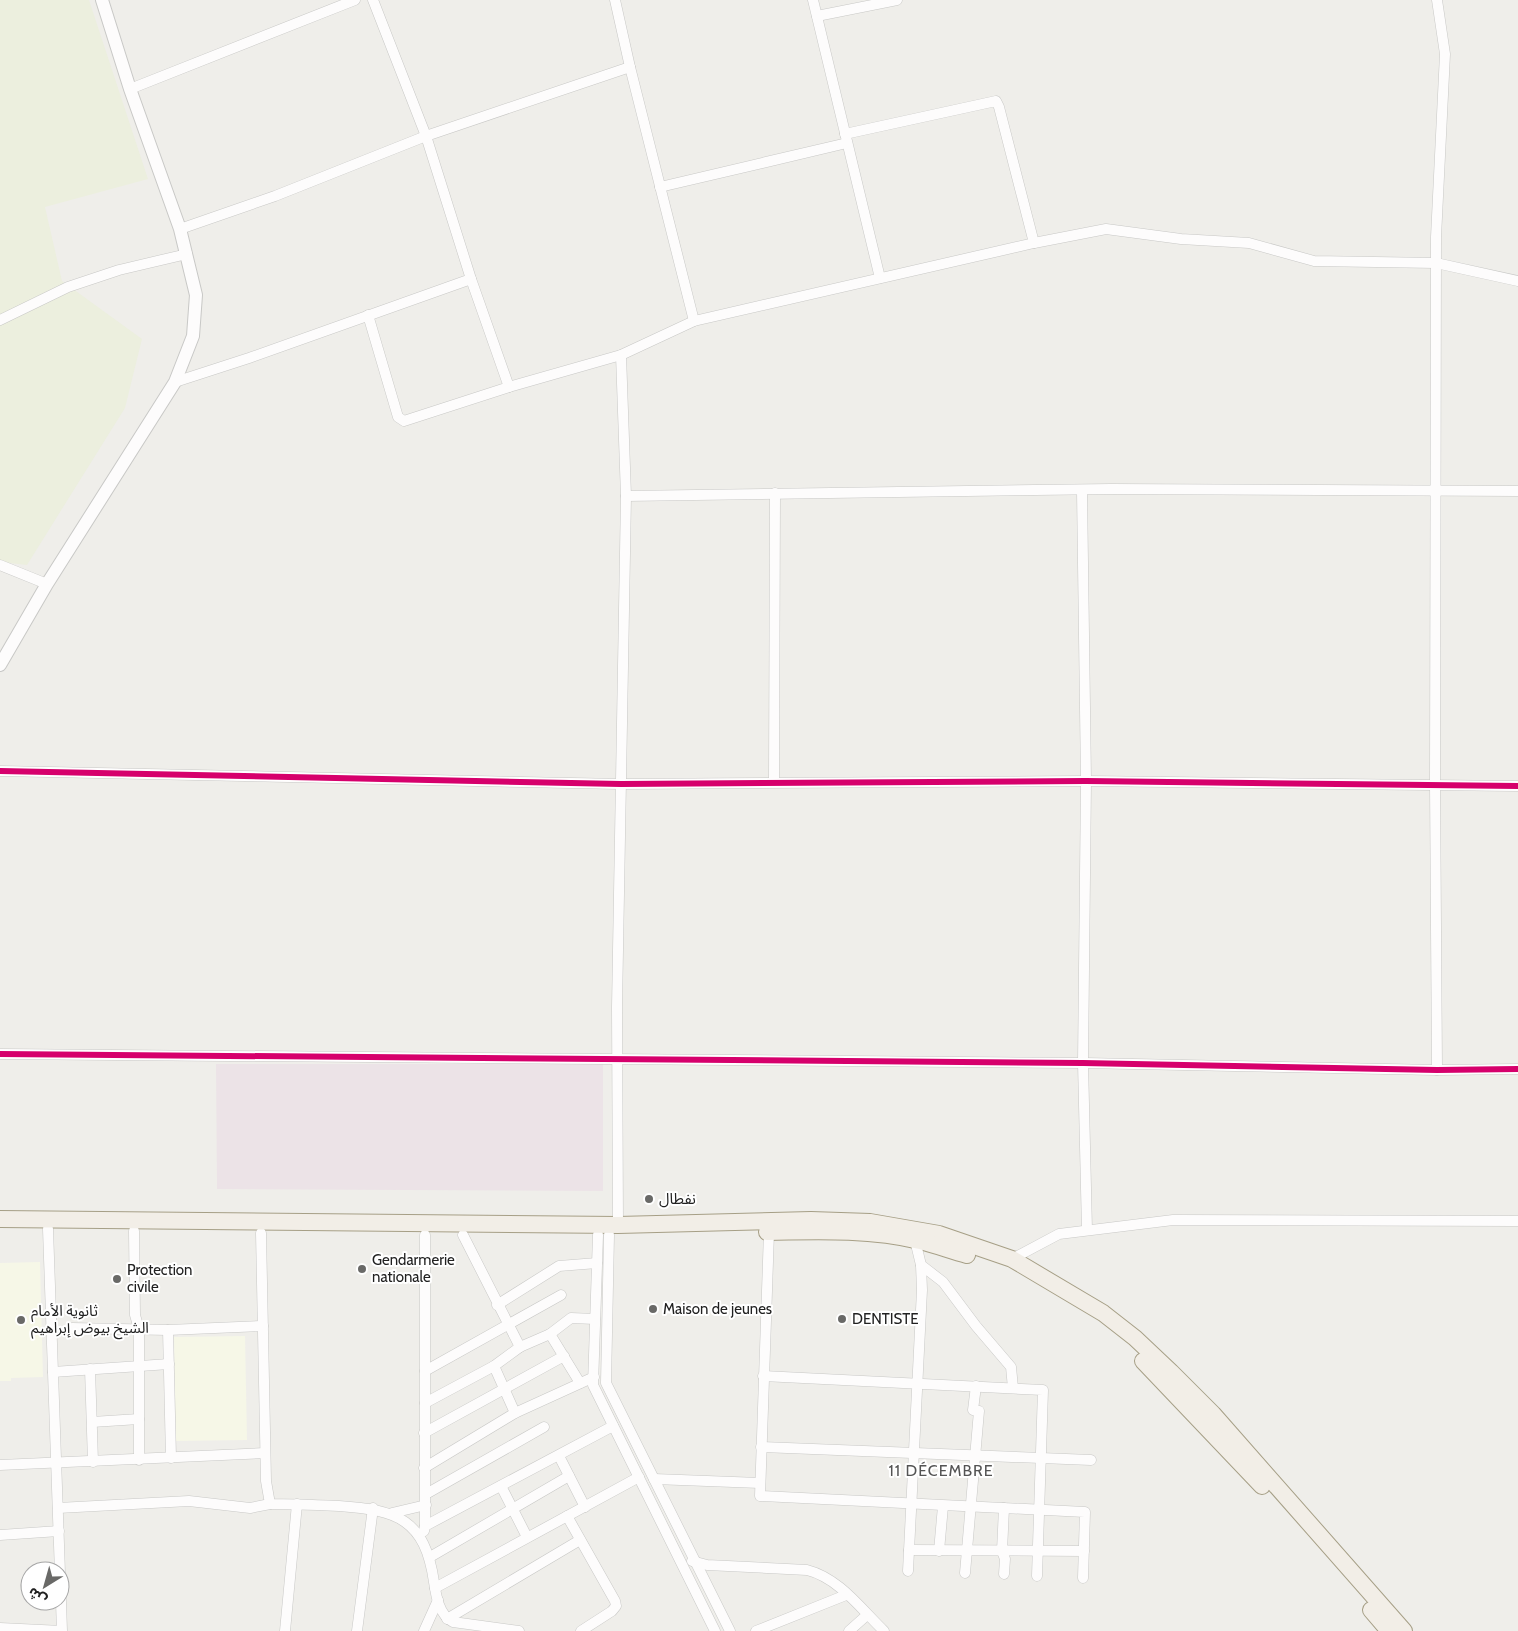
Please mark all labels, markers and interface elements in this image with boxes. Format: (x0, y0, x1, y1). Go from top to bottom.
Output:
place label: نفطال (659, 1190, 696, 1208)
marker: نفطال (643, 1193, 655, 1205)
place label: Gendarmerie nationale (372, 1251, 455, 1286)
place label: Protection civile (127, 1261, 193, 1296)
marker: Gendarmerie nationale (356, 1263, 368, 1275)
marker: Protection civile (111, 1273, 123, 1285)
place label: Maison de jeunes (663, 1300, 772, 1318)
place label: ثانوية الأمام الشيخ بيوض إبراهيم (31, 1302, 149, 1340)
marker: Maison de jeunes (647, 1303, 659, 1315)
place label: DENTISTE (852, 1310, 919, 1328)
marker: DENTISTE (836, 1313, 848, 1325)
marker: ثانوية الأمام الشيخ بيوض إبراهيم (15, 1314, 27, 1326)
district label: 11 DÉCEMBRE (888, 1461, 994, 1480)
north arrow (20, 1561, 70, 1611)
text: ش (24, 1583, 50, 1609)

